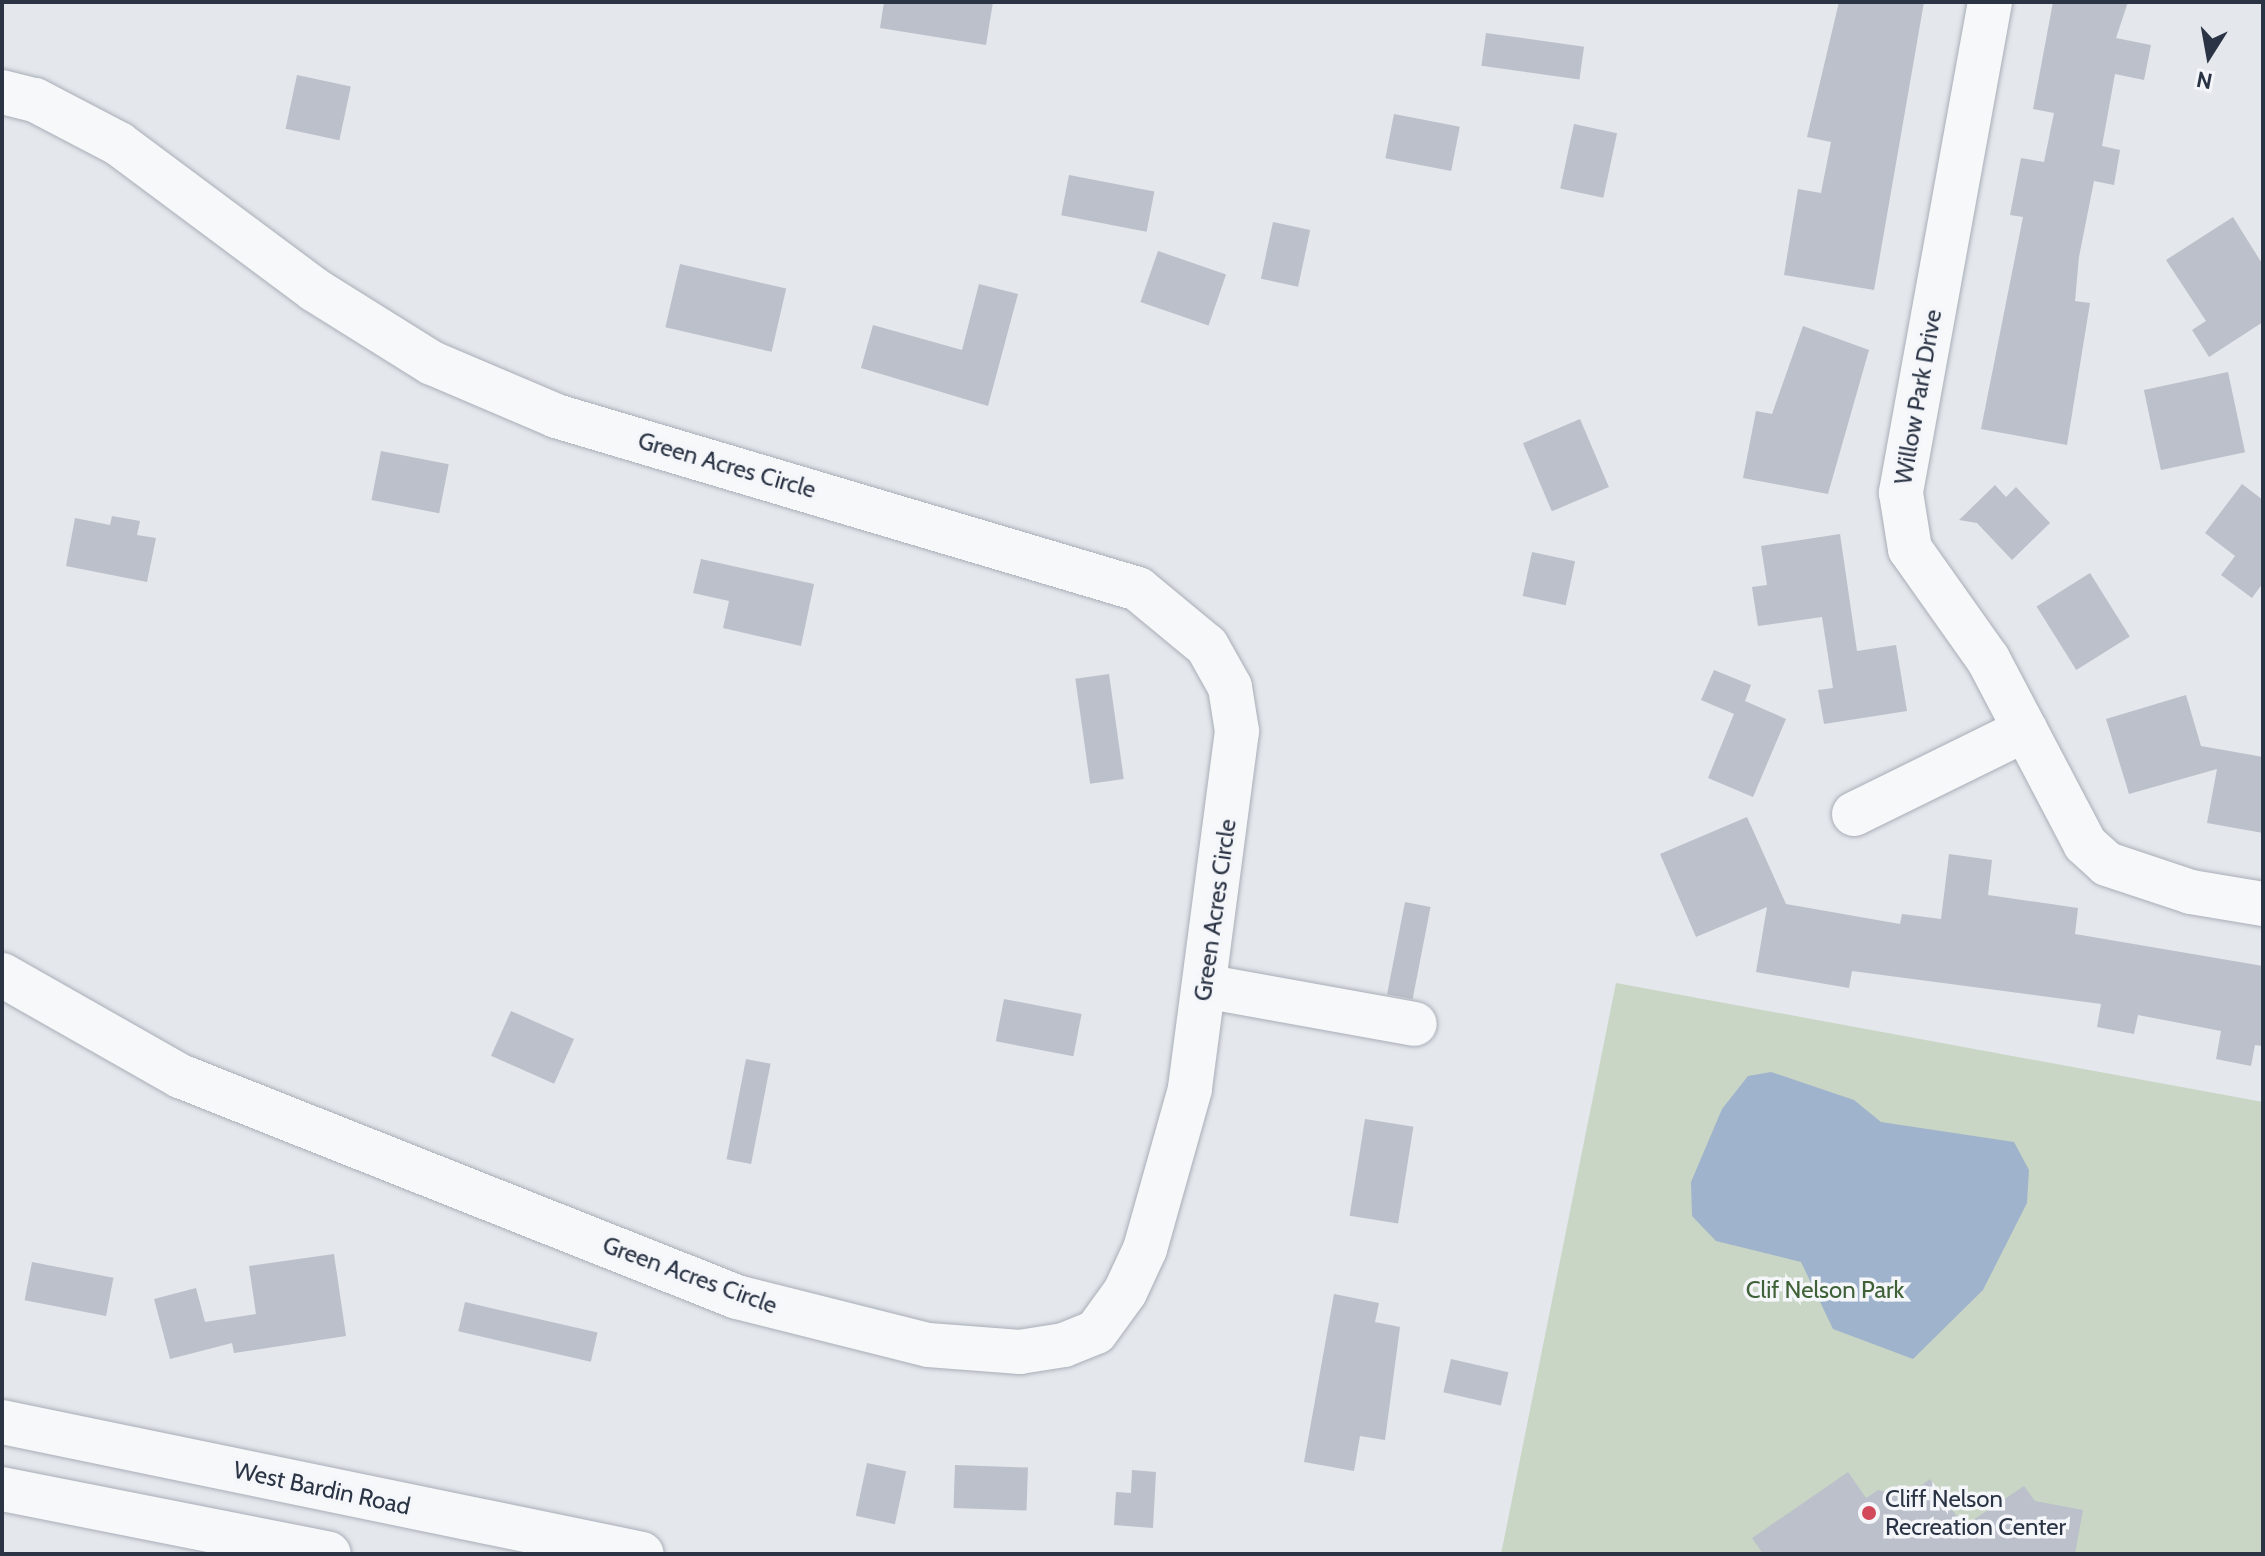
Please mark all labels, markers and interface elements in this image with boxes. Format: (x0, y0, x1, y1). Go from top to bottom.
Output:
north arrow (2169, 16, 2249, 96)
text: N (2194, 65, 2215, 95)
street label: Willow Park Drive (1888, 307, 1948, 487)
street label: Green Acres Circle (635, 426, 819, 504)
street label: Green Acres Circle (1188, 817, 1242, 1003)
street label: Green Acres Circle (599, 1230, 781, 1320)
park label: Clif Nelson Park (1746, 1276, 1904, 1304)
street label: West Bardin Road (231, 1455, 413, 1521)
place label: Cliff Nelson Recreation Center (1885, 1485, 2066, 1541)
marker: Cliff Nelson Recreation Center (1860, 1504, 1878, 1522)

